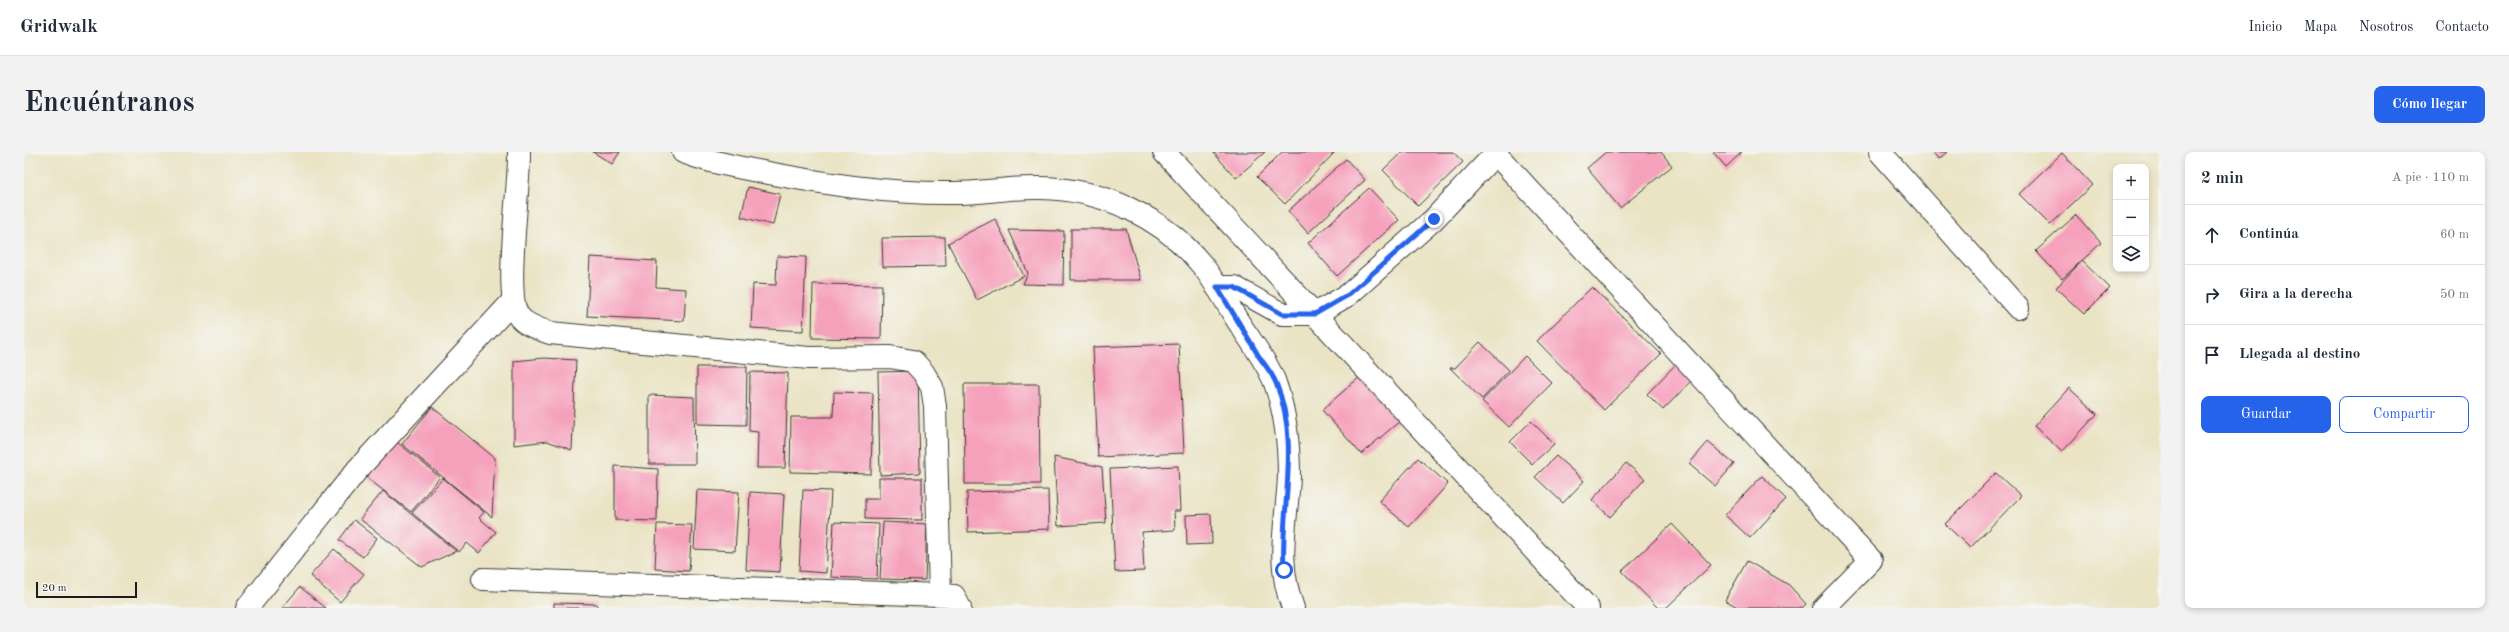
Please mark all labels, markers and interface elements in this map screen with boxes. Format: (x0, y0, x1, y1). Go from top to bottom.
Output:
text: Gridwalk (20, 18, 98, 37)
text: Inicio (2248, 20, 2282, 34)
text: Mapa (2304, 20, 2337, 34)
text: Nosotros (2359, 20, 2413, 34)
text: Contacto (2435, 20, 2489, 34)
button: Cómo llegar (2374, 86, 2485, 123)
text: Encuéntranos (24, 90, 194, 118)
map controls (2113, 164, 2149, 272)
button: + (2113, 164, 2149, 200)
text: 2 min (2201, 170, 2244, 187)
text: A pie · 110 m (2392, 171, 2469, 184)
button: − (2113, 200, 2149, 236)
route end (1425, 210, 1443, 228)
icon: ahead (2201, 224, 2223, 246)
text: Continúa (2239, 227, 2299, 242)
text: 60 m (2440, 228, 2469, 241)
button: layers (2113, 236, 2149, 272)
icon: right (2201, 284, 2223, 306)
text: Gira a la derecha (2239, 287, 2353, 302)
text: 50 m (2440, 288, 2469, 301)
icon: arrive (2201, 344, 2223, 366)
text: Llegada al destino (2239, 347, 2360, 362)
button: Guardar (2201, 396, 2331, 433)
button: Compartir (2339, 396, 2469, 433)
route start (1275, 561, 1293, 579)
scale bar (36, 580, 137, 599)
text: 20 m (42, 583, 67, 594)

